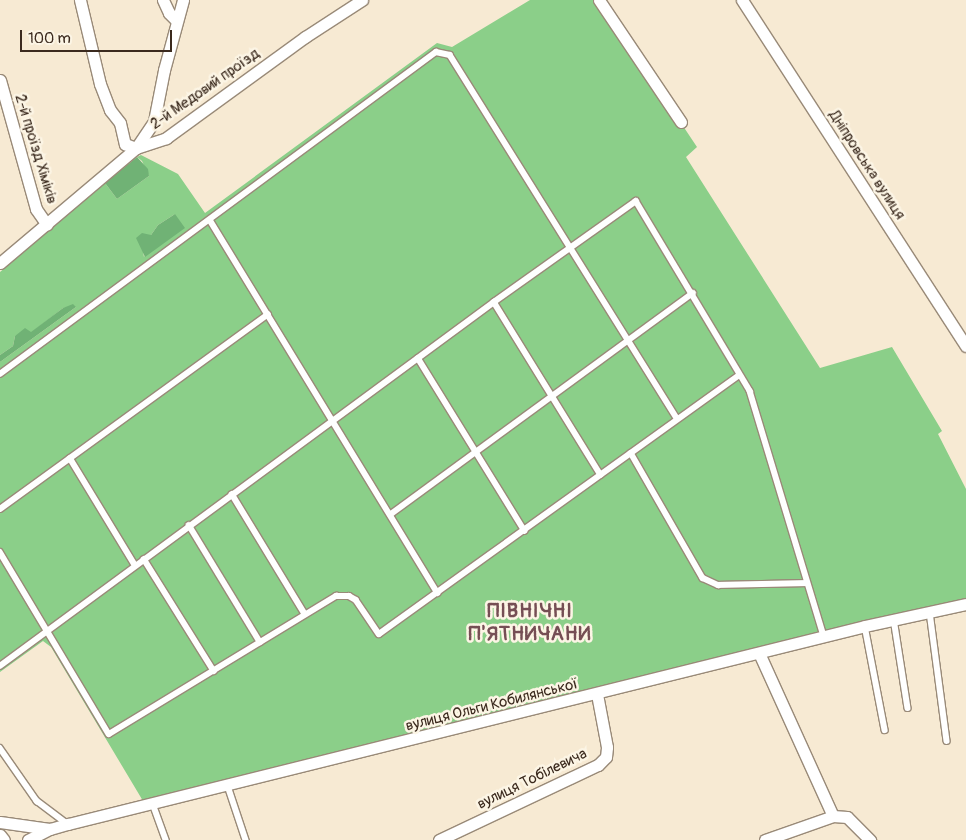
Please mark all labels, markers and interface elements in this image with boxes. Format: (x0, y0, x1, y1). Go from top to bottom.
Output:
scale bar (22, 20, 175, 52)
text: 100 m (28, 29, 71, 48)
street label: 2-й Медовий проїзд (147, 45, 263, 133)
street label: 2-й проїзд Хіміків (11, 92, 61, 206)
street label: Дніпровська вулиця (825, 107, 909, 223)
district label: ПІВНІЧНІ П'ЯТНИЧАНИ (467, 598, 593, 645)
street label: вулиця Ольги Кобилянської (404, 675, 580, 735)
street label: вулиця Тобілевича (474, 745, 590, 813)

